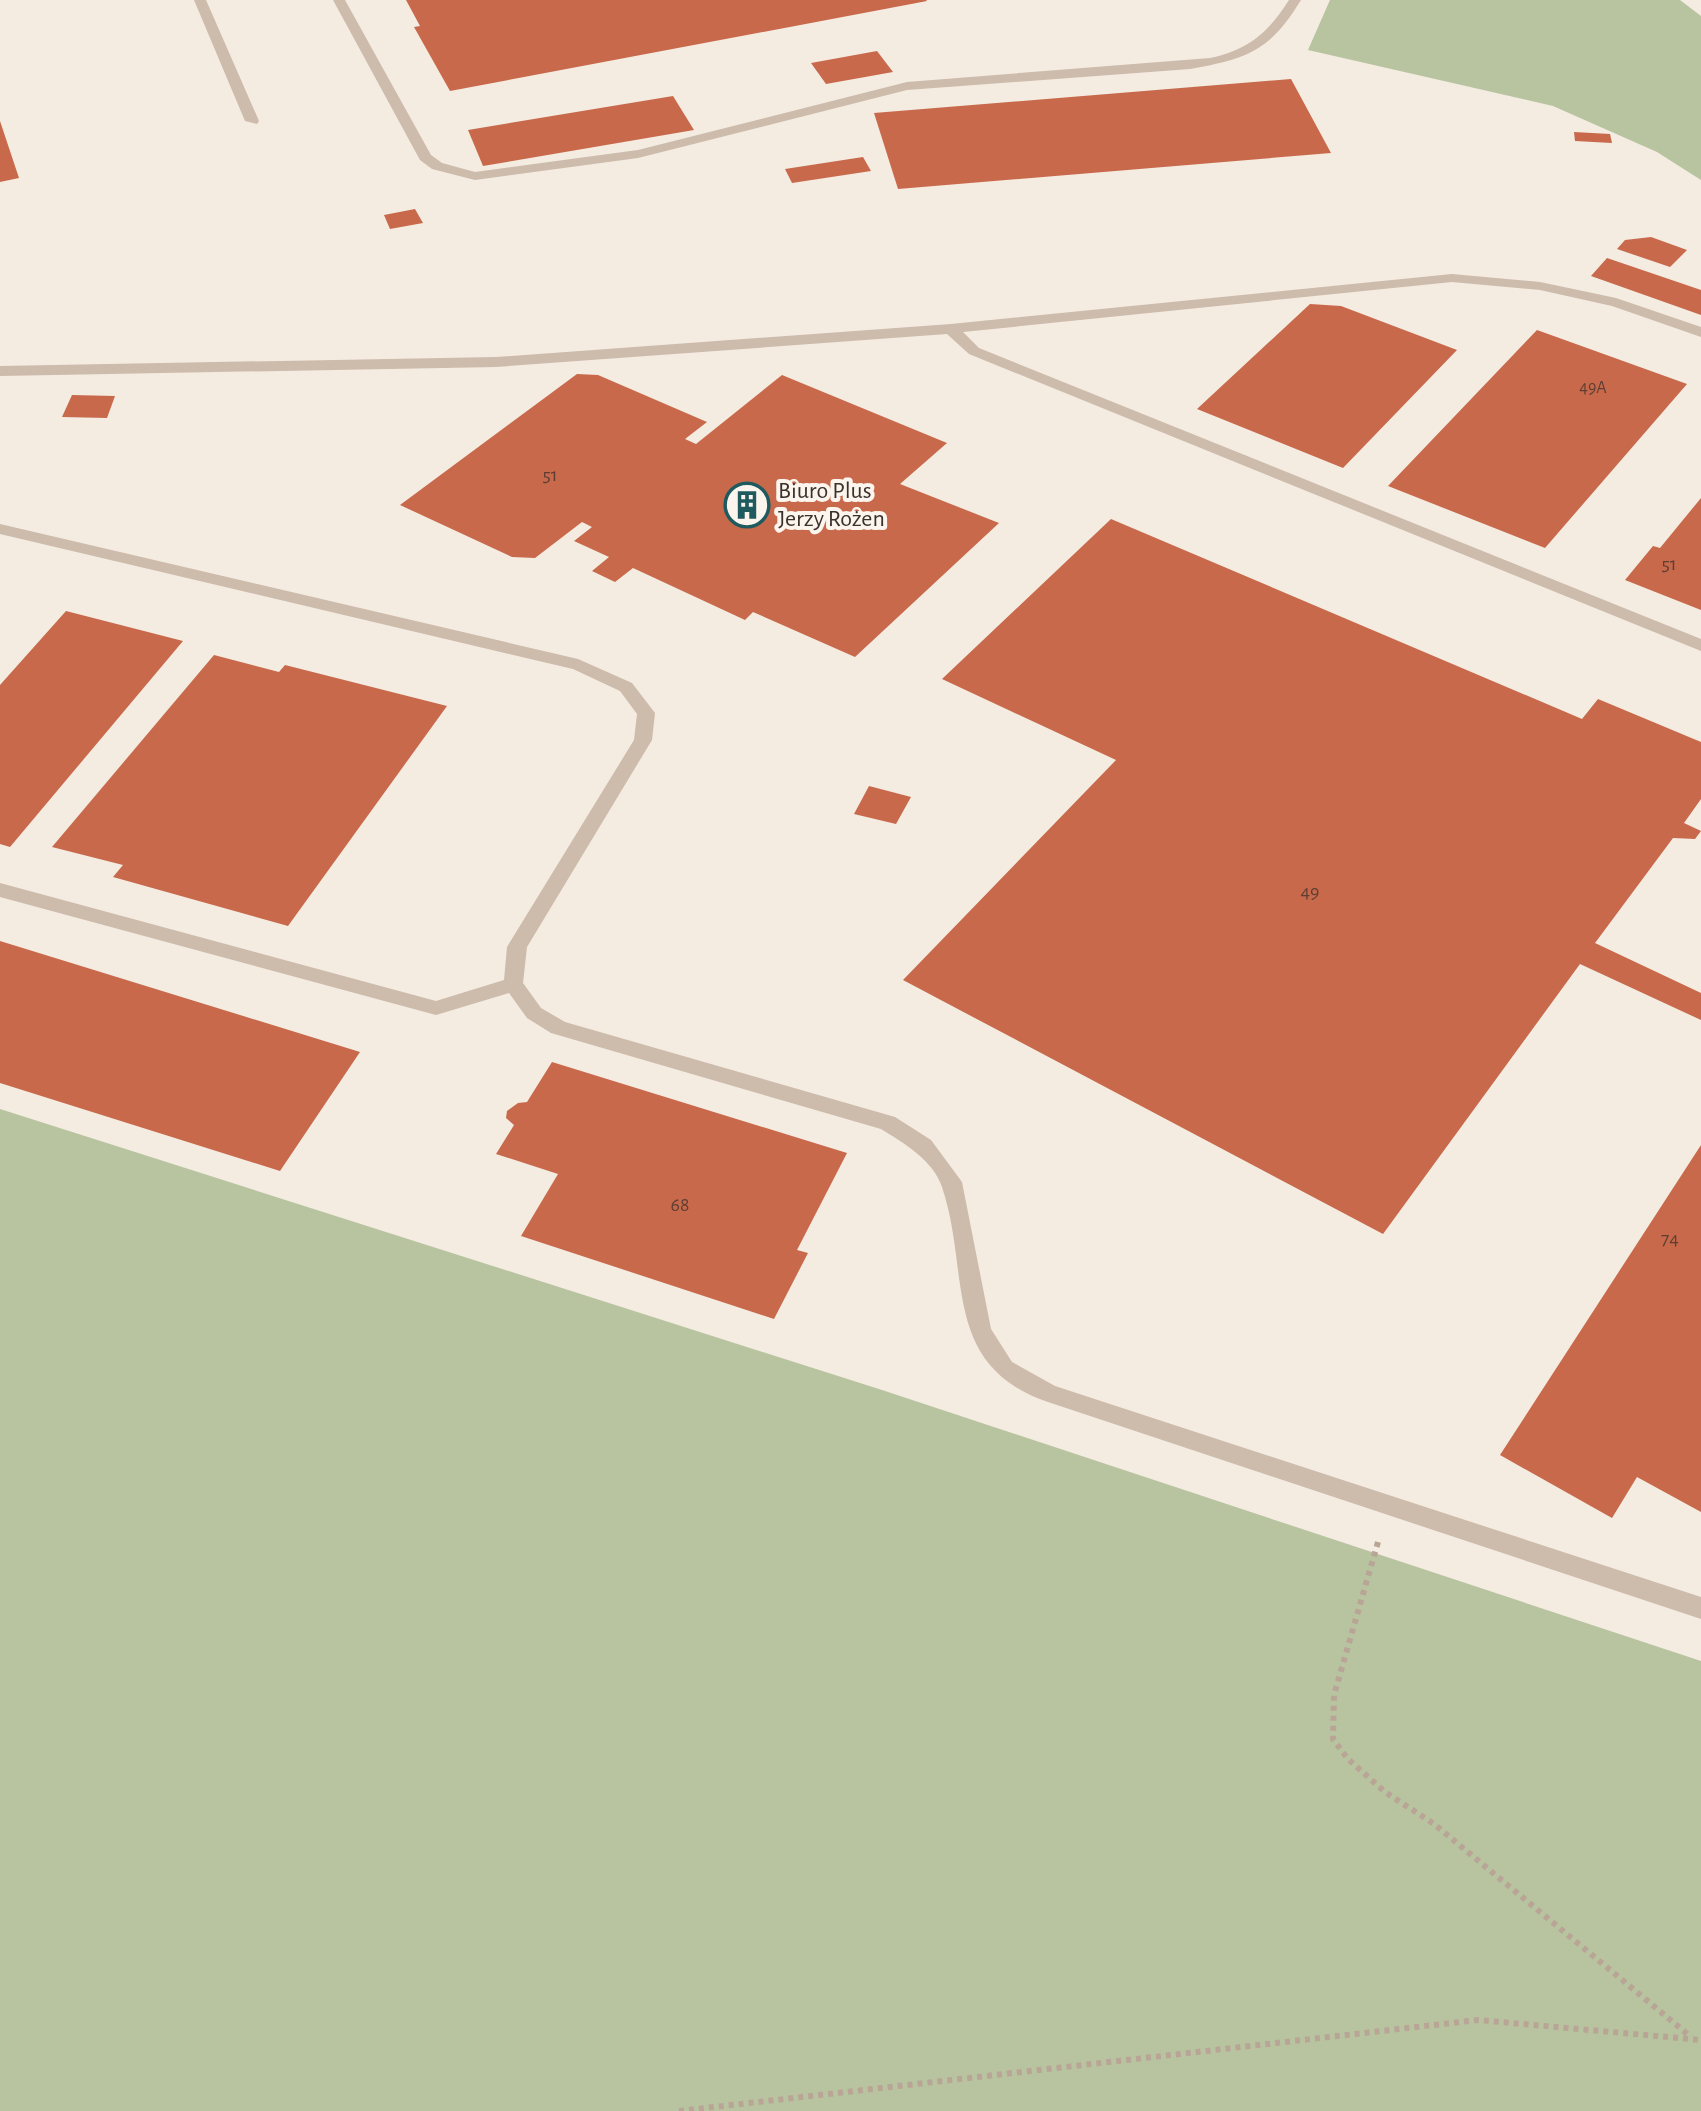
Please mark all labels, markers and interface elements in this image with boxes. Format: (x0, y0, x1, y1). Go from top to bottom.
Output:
house number: 49A (1579, 379, 1607, 397)
house number: 51 (542, 465, 558, 485)
place label: Biuro Plus Jerzy Rożen (778, 479, 885, 531)
building icon: Biuro Plus Jerzy Rożen (723, 481, 771, 529)
house number: 51 (1661, 554, 1677, 574)
house number: 49 (1300, 882, 1320, 902)
house number: 68 (671, 1195, 689, 1215)
house number: 74 (1661, 1229, 1679, 1249)

